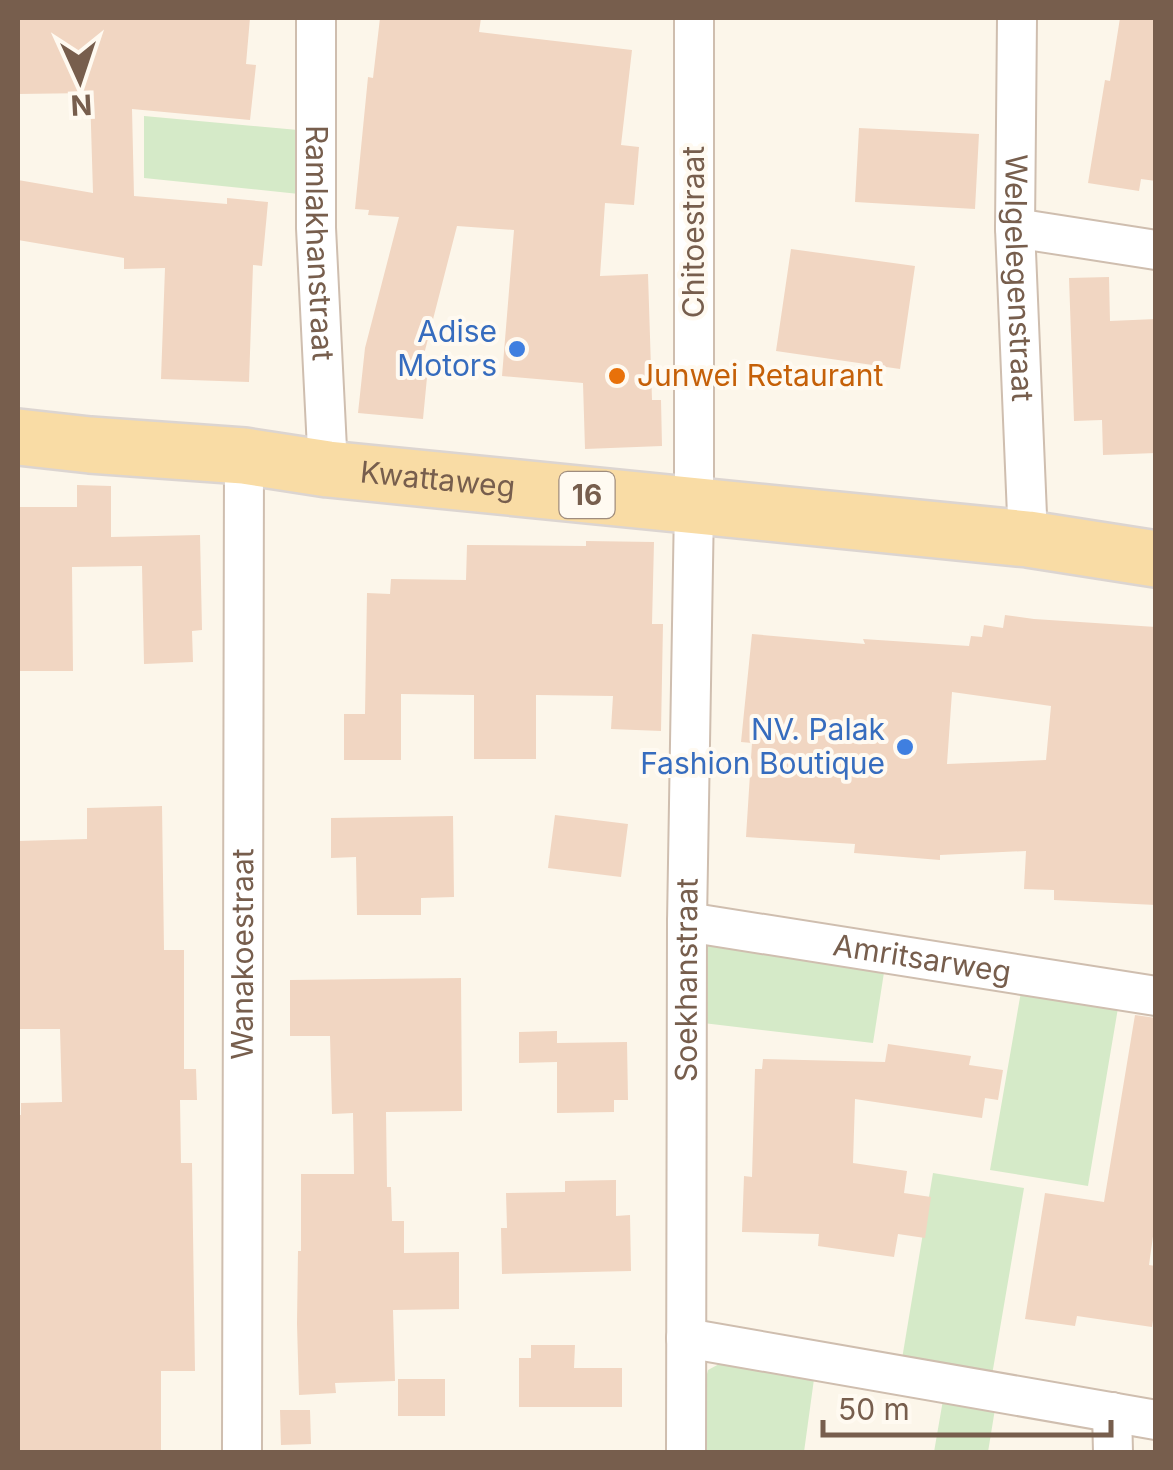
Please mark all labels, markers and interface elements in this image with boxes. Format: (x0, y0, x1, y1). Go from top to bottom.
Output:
north arrow (30, 30, 130, 130)
text: N (70, 87, 93, 123)
street label: Ramlakhanstraat (299, 125, 342, 362)
street label: Chitoestraat (675, 146, 711, 318)
street label: Welgelegenstraat (998, 154, 1041, 403)
place label: Adise Motors (397, 313, 497, 383)
marker: Adise Motors (506, 338, 528, 360)
place label: Junwei Retaurant (637, 357, 884, 393)
marker: Junwei Retaurant (606, 365, 628, 387)
street label: Kwattaweg (359, 453, 517, 505)
road number: 16 (560, 472, 614, 518)
place label: NV. Palak Fashion Boutique (640, 711, 886, 781)
marker: NV. Palak Fashion Boutique (894, 736, 916, 758)
street label: Wanakoestraat (224, 848, 260, 1060)
street label: Soekhanstraat (668, 877, 705, 1082)
street label: Amritsarweg (831, 926, 1014, 990)
scale bar (823, 1375, 1110, 1437)
text: 50 m (838, 1391, 910, 1427)

